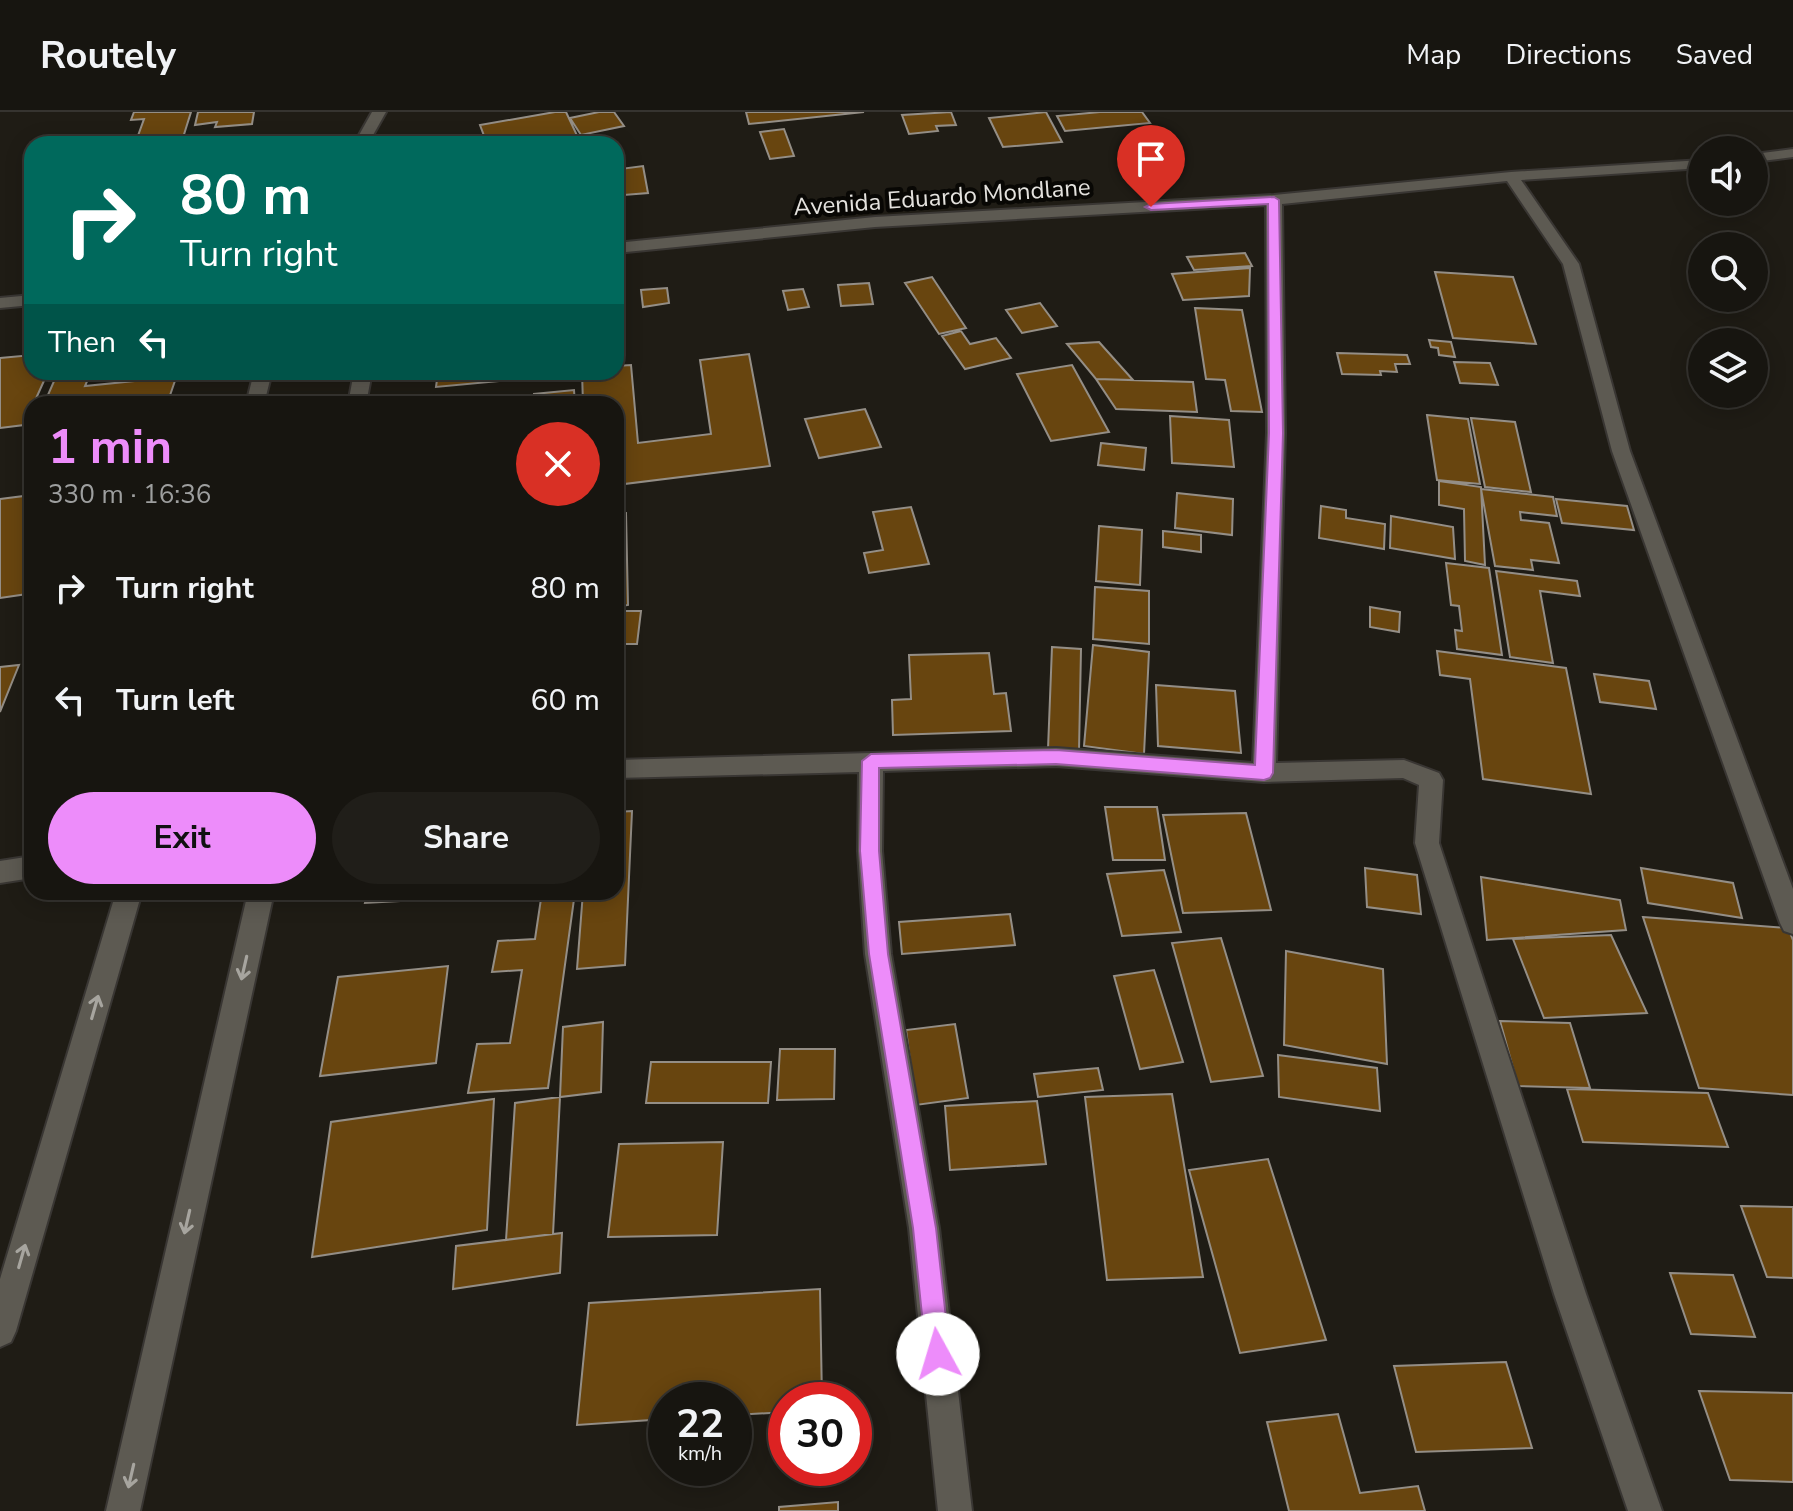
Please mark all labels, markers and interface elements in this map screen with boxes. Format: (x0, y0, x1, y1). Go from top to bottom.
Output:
text: Routely (40, 30, 176, 81)
text: Map (1406, 36, 1461, 74)
text: Directions (1505, 36, 1632, 74)
text: Saved (1676, 36, 1753, 74)
pin (1117, 125, 1185, 207)
map controls (1688, 136, 1768, 408)
button: sound (1688, 136, 1768, 216)
icon: arrive (1129, 137, 1173, 181)
text: 80 m (180, 157, 311, 234)
icon: right (48, 168, 152, 272)
street label: Avenida Eduardo Mondlane (792, 171, 1092, 223)
text: Turn right (180, 230, 337, 279)
button: search (1688, 232, 1768, 312)
icon: left (132, 320, 176, 364)
text: Then (48, 322, 116, 363)
button: layers (1688, 328, 1768, 408)
text: 1 min (48, 414, 172, 480)
button: close (516, 422, 600, 506)
text: 330 m · 16:36 (48, 477, 211, 512)
icon: right (48, 566, 92, 610)
text: Turn right (116, 568, 254, 609)
text: 80 m (531, 568, 600, 609)
icon: left (48, 678, 92, 722)
text: Turn left (116, 680, 234, 721)
text: 60 m (531, 680, 600, 721)
button: Exit (48, 792, 316, 884)
button: Share (332, 792, 600, 884)
one-way arrow (236, 955, 251, 980)
one-way arrow (88, 994, 103, 1020)
one-way arrow (179, 1209, 194, 1234)
one-way arrow (15, 1244, 30, 1270)
position arrow (896, 1312, 980, 1396)
speed limit sign: 30 (768, 1382, 872, 1486)
text: 22 (676, 1397, 724, 1451)
text: km/h (678, 1440, 722, 1467)
one-way arrow (123, 1462, 138, 1488)

